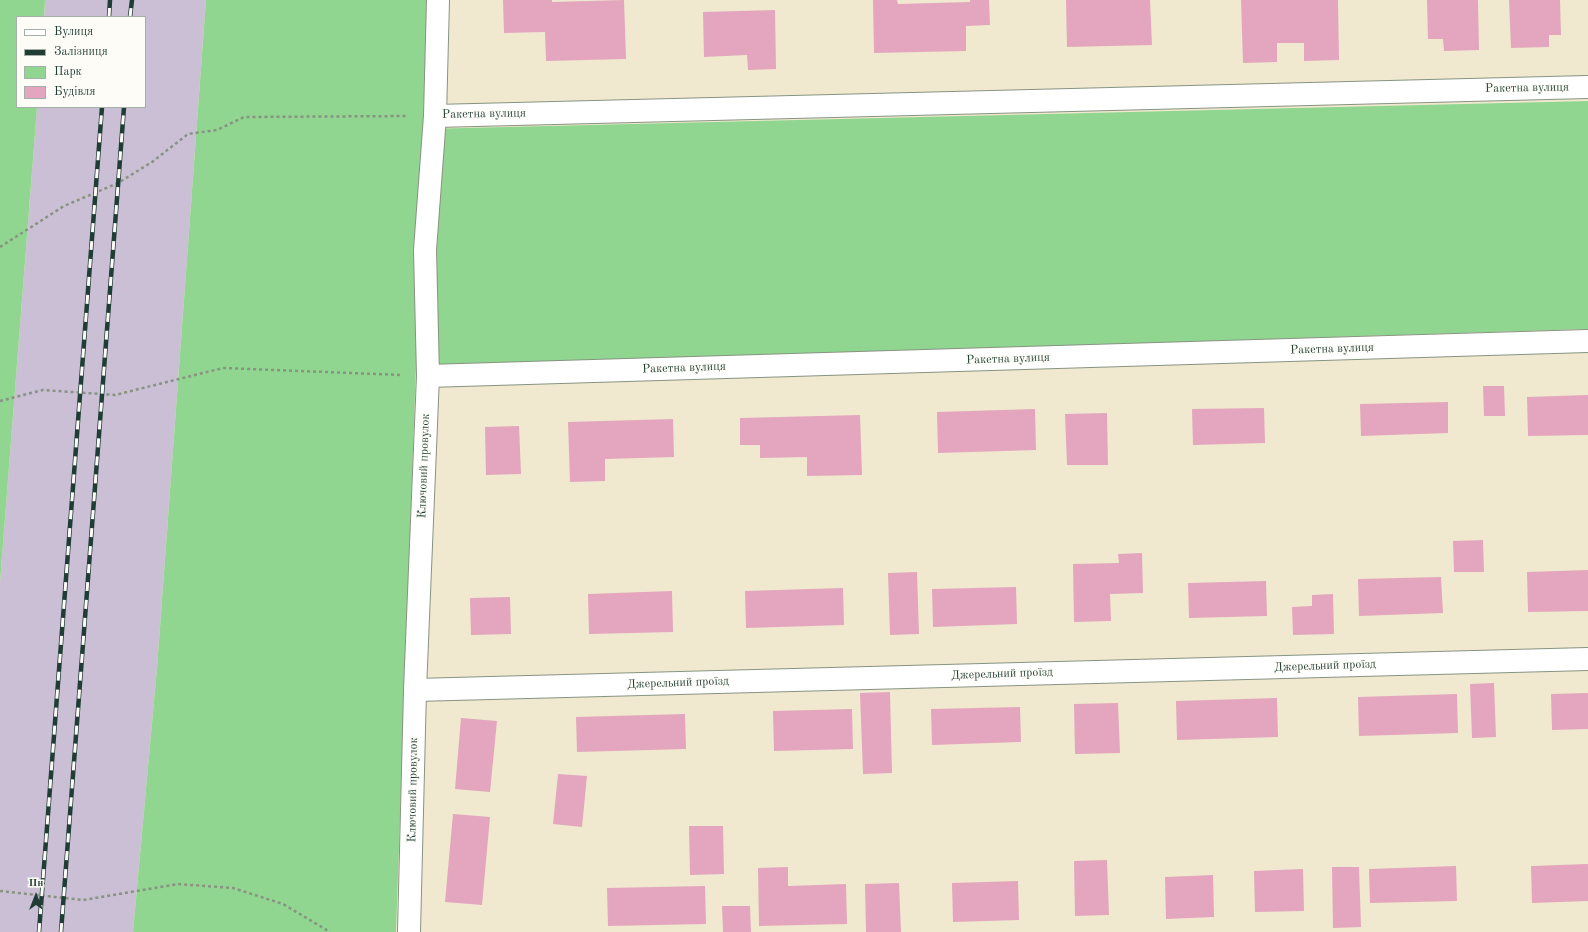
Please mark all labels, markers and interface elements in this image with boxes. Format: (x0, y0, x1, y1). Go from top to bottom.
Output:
legend (16, 16, 146, 108)
text: Вулиця (54, 26, 93, 38)
text: Залізниця (54, 46, 108, 58)
text: Парк (54, 66, 82, 78)
street label: Ракетна вулиця (1485, 80, 1569, 96)
text: Будівля (54, 86, 96, 98)
street label: Ракетна вулиця (442, 106, 526, 122)
street label: Ракетна вулиця (1290, 340, 1374, 358)
street label: Ракетна вулиця (966, 350, 1050, 368)
street label: Ракетна вулиця (642, 359, 726, 377)
street label: Ключовий провулок (415, 413, 433, 519)
street label: Джерельний проїзд (1274, 657, 1376, 675)
street label: Джерельний проїзд (951, 665, 1053, 683)
street label: Джерельний проїзд (627, 674, 729, 692)
street label: Ключовий провулок (405, 737, 421, 843)
north arrow (16, 876, 56, 916)
text: Пн (28, 878, 44, 889)

